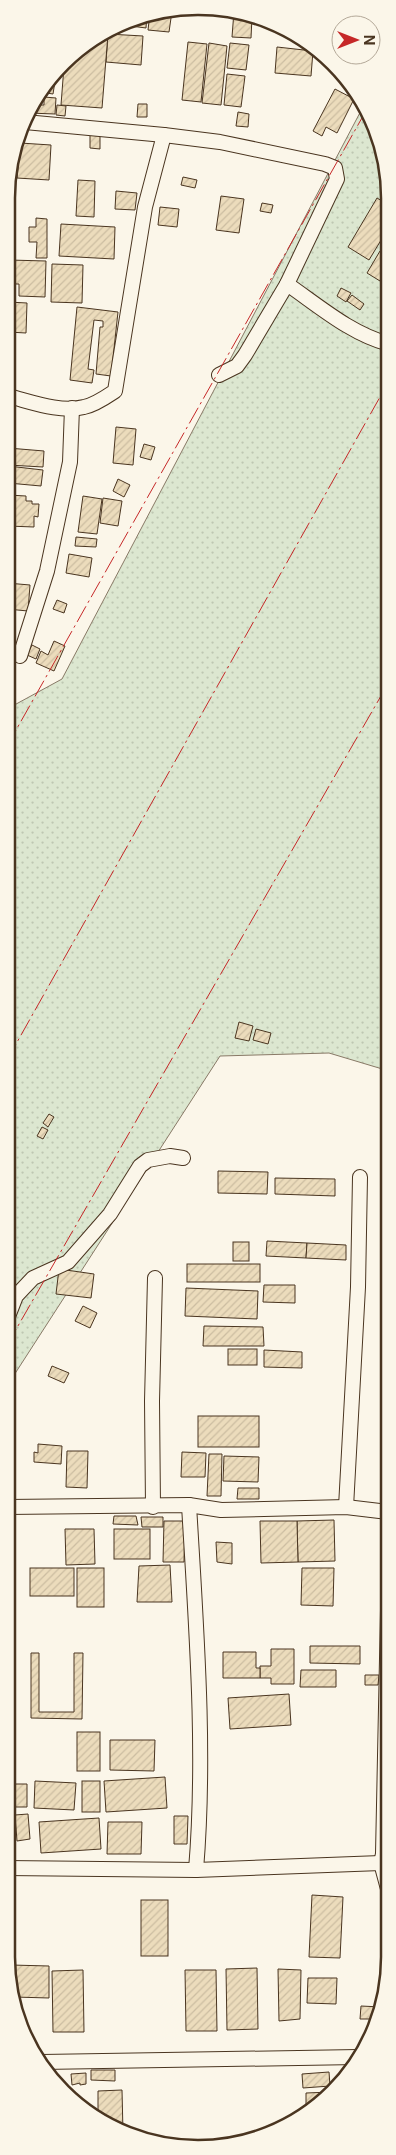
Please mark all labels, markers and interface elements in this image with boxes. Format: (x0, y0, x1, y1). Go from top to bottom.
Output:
north arrow (331, 15, 381, 65)
text: N (361, 35, 378, 45)

